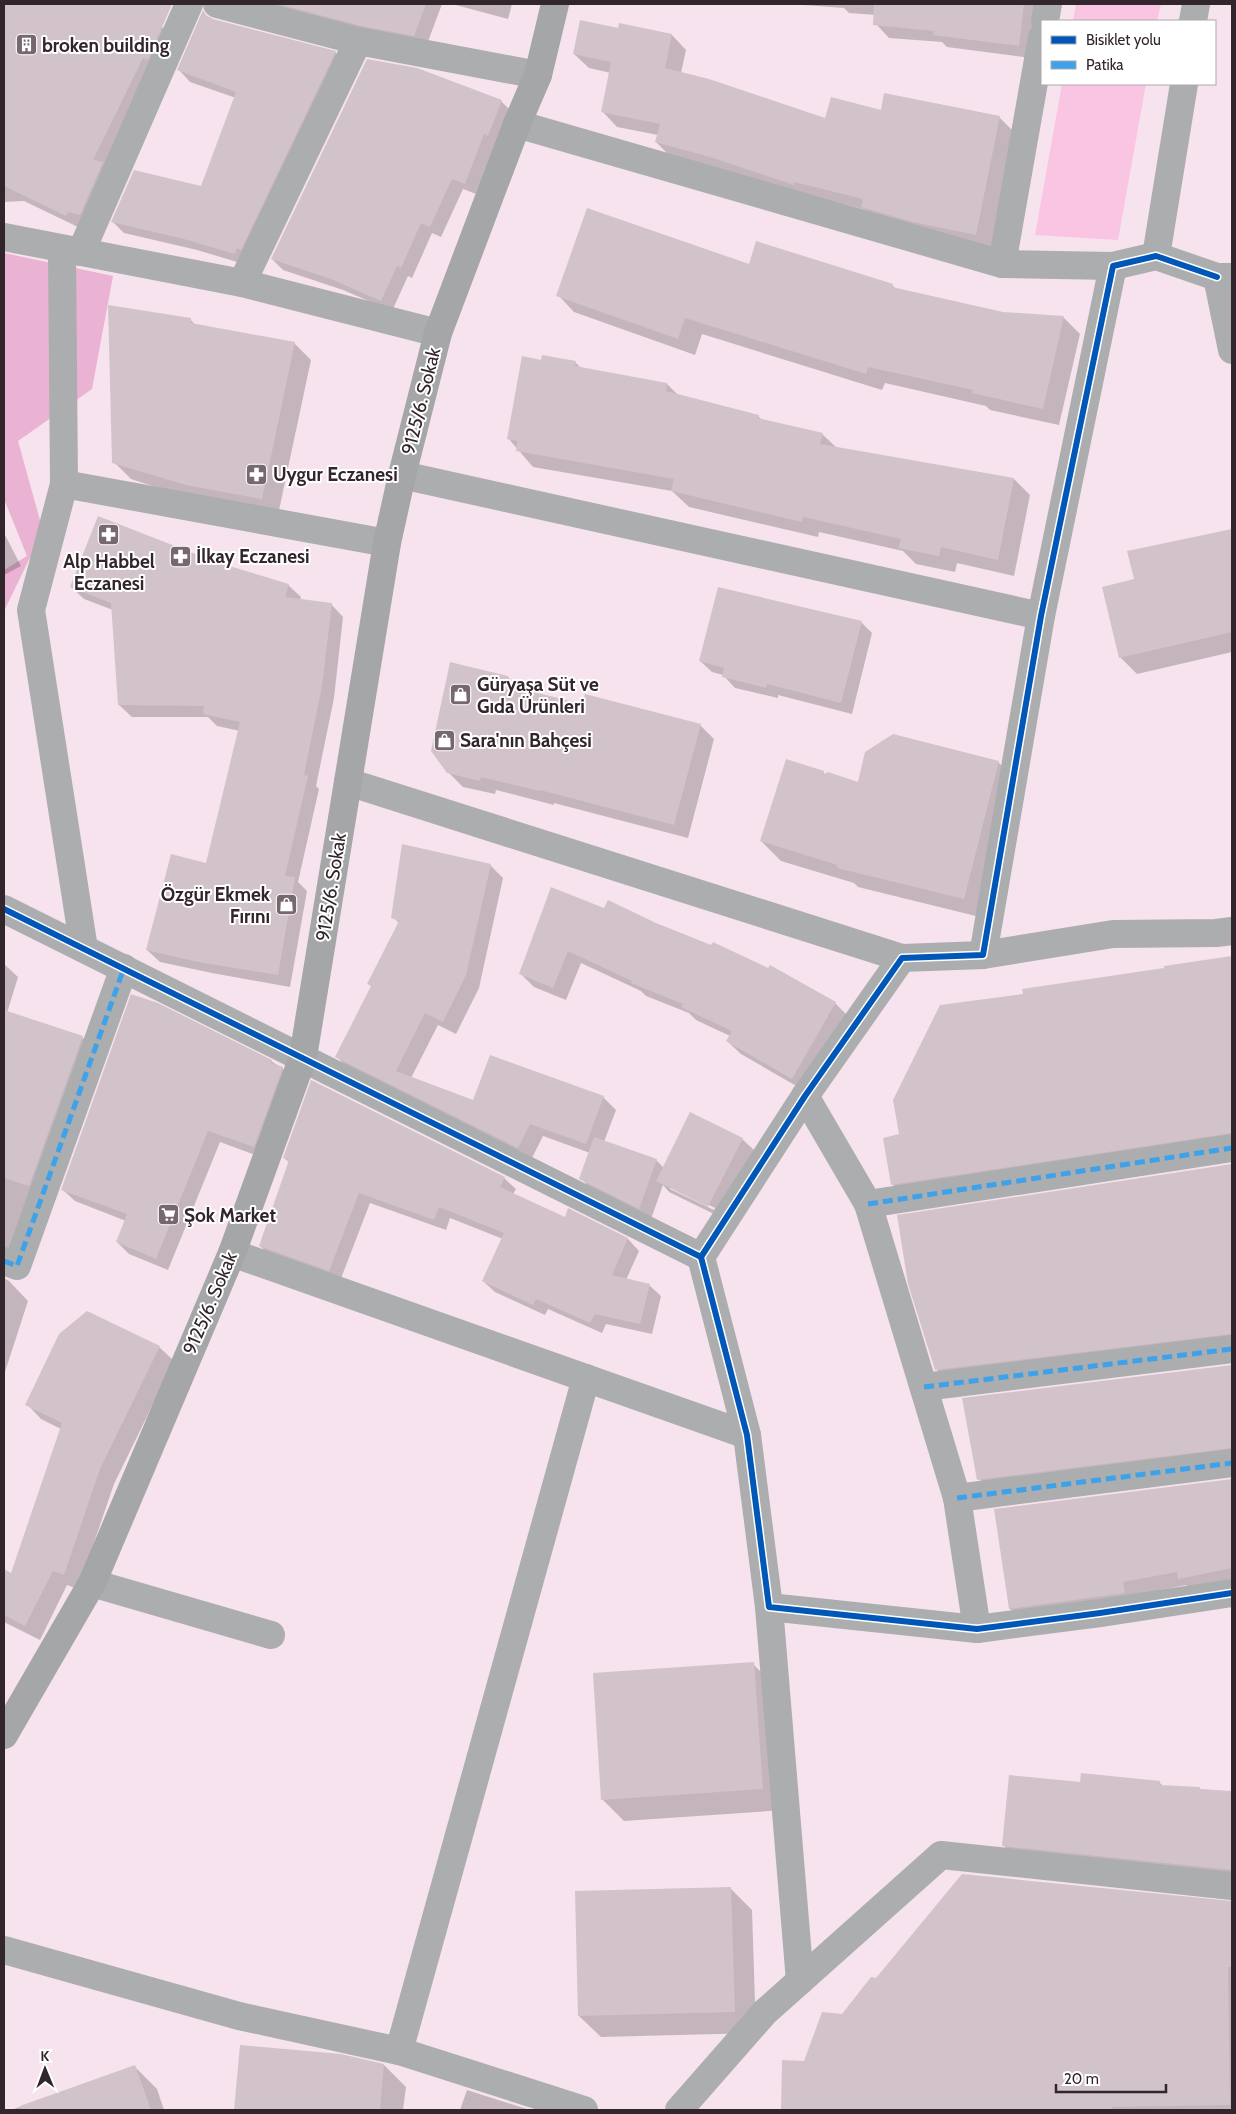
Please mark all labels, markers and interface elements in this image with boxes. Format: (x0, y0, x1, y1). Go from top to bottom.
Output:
legend (1041, 20, 1216, 85)
text: Bisiklet yolu (1086, 31, 1161, 49)
building icon: broken building (14, 33, 38, 57)
place label: broken building (42, 34, 170, 57)
text: Patika (1086, 56, 1124, 74)
street label: 9125/6. Sokak (397, 345, 446, 457)
pharmacy icon: Uygur Eczanesi (245, 462, 269, 486)
place label: Uygur Eczanesi (273, 463, 398, 486)
pharmacy icon: Alp Habbel Eczanesi (97, 523, 121, 547)
pharmacy icon: İlkay Eczanesi (168, 544, 192, 568)
place label: İlkay Eczanesi (196, 545, 310, 568)
place label: Alp Habbel Eczanesi (63, 550, 155, 595)
place label: Güryaşa Süt ve Gıda Ürünleri (477, 673, 599, 718)
shop icon: Güryaşa Süt ve Gıda Ürünleri (449, 683, 473, 707)
shop icon: Sara'nın Bahçesi (432, 728, 456, 752)
place label: Sara'nın Bahçesi (460, 729, 592, 752)
street label: 9125/6. Sokak (311, 831, 351, 943)
place label: Özgür Ekmek Fırını (161, 883, 271, 928)
shop icon: Özgür Ekmek Fırını (274, 893, 298, 917)
supermarket icon: Şok Market (156, 1203, 180, 1227)
place label: Şok Market (184, 1204, 276, 1227)
street label: 9125/6. Sokak (178, 1248, 242, 1358)
north arrow (20, 2044, 70, 2094)
text: K (40, 2047, 50, 2065)
scale bar (1056, 2062, 1166, 2094)
text: 20 m (1064, 2070, 1099, 2088)

